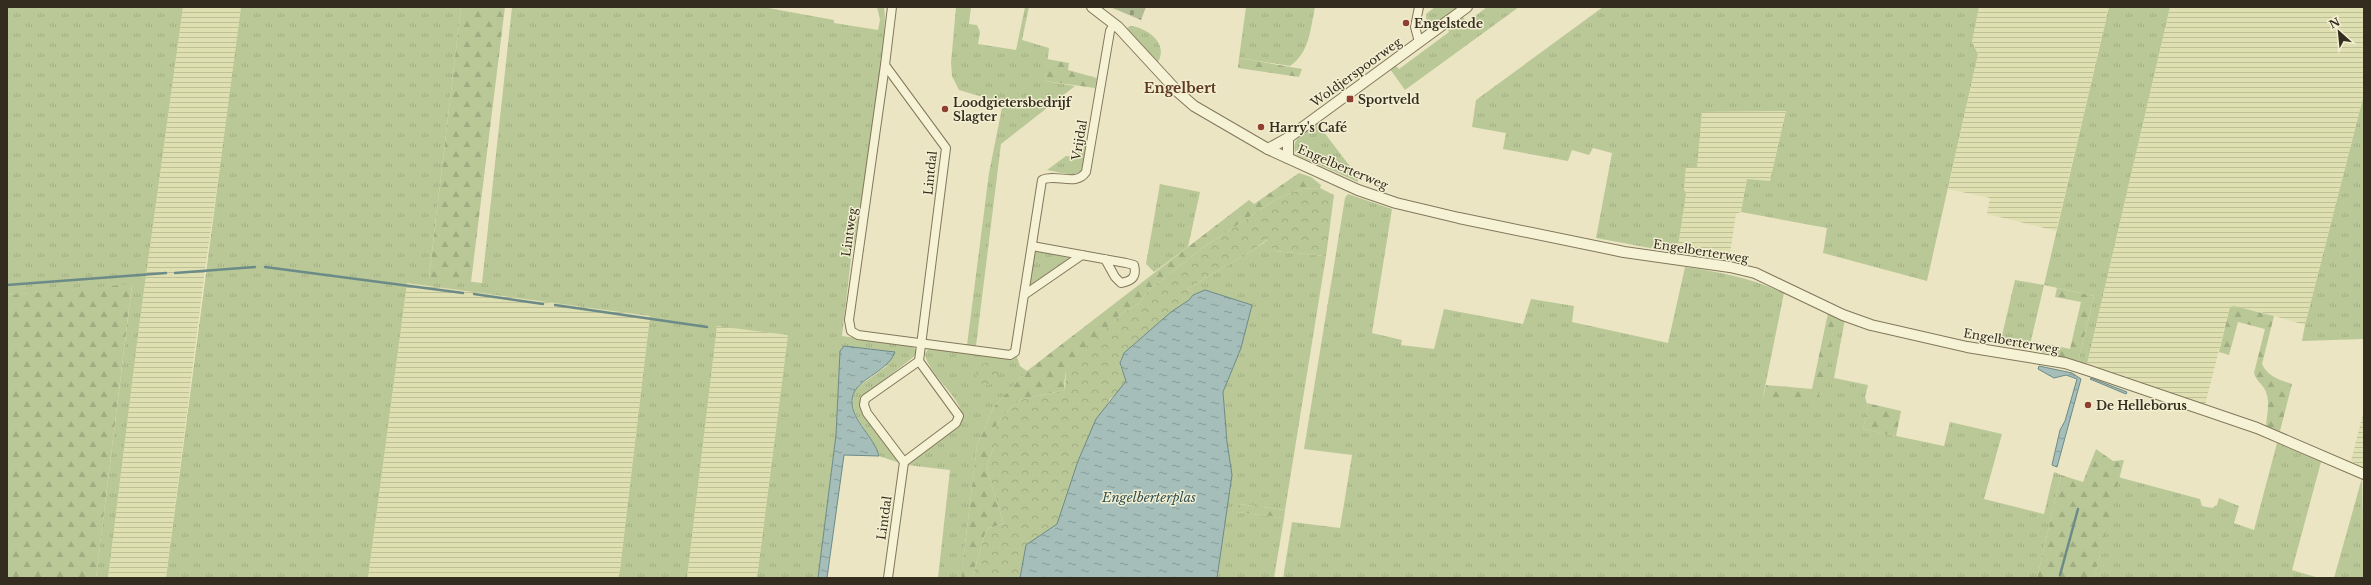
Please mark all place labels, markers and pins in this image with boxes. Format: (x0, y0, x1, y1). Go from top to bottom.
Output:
place label: Engelstede (1414, 16, 1483, 31)
marker: Engelstede (1401, 18, 1411, 28)
place label: Sportveld (1358, 92, 1420, 107)
marker: Sportveld (1345, 94, 1355, 104)
place label: Loodgietersbedrijf Slagter (953, 95, 1073, 124)
marker: Loodgietersbedrijf Slagter (940, 104, 950, 114)
place label: Harry's Café (1269, 120, 1347, 135)
marker: Harry's Café (1256, 122, 1266, 132)
place label: De Helleborus (2096, 398, 2187, 413)
marker: De Helleborus (2083, 400, 2093, 410)

